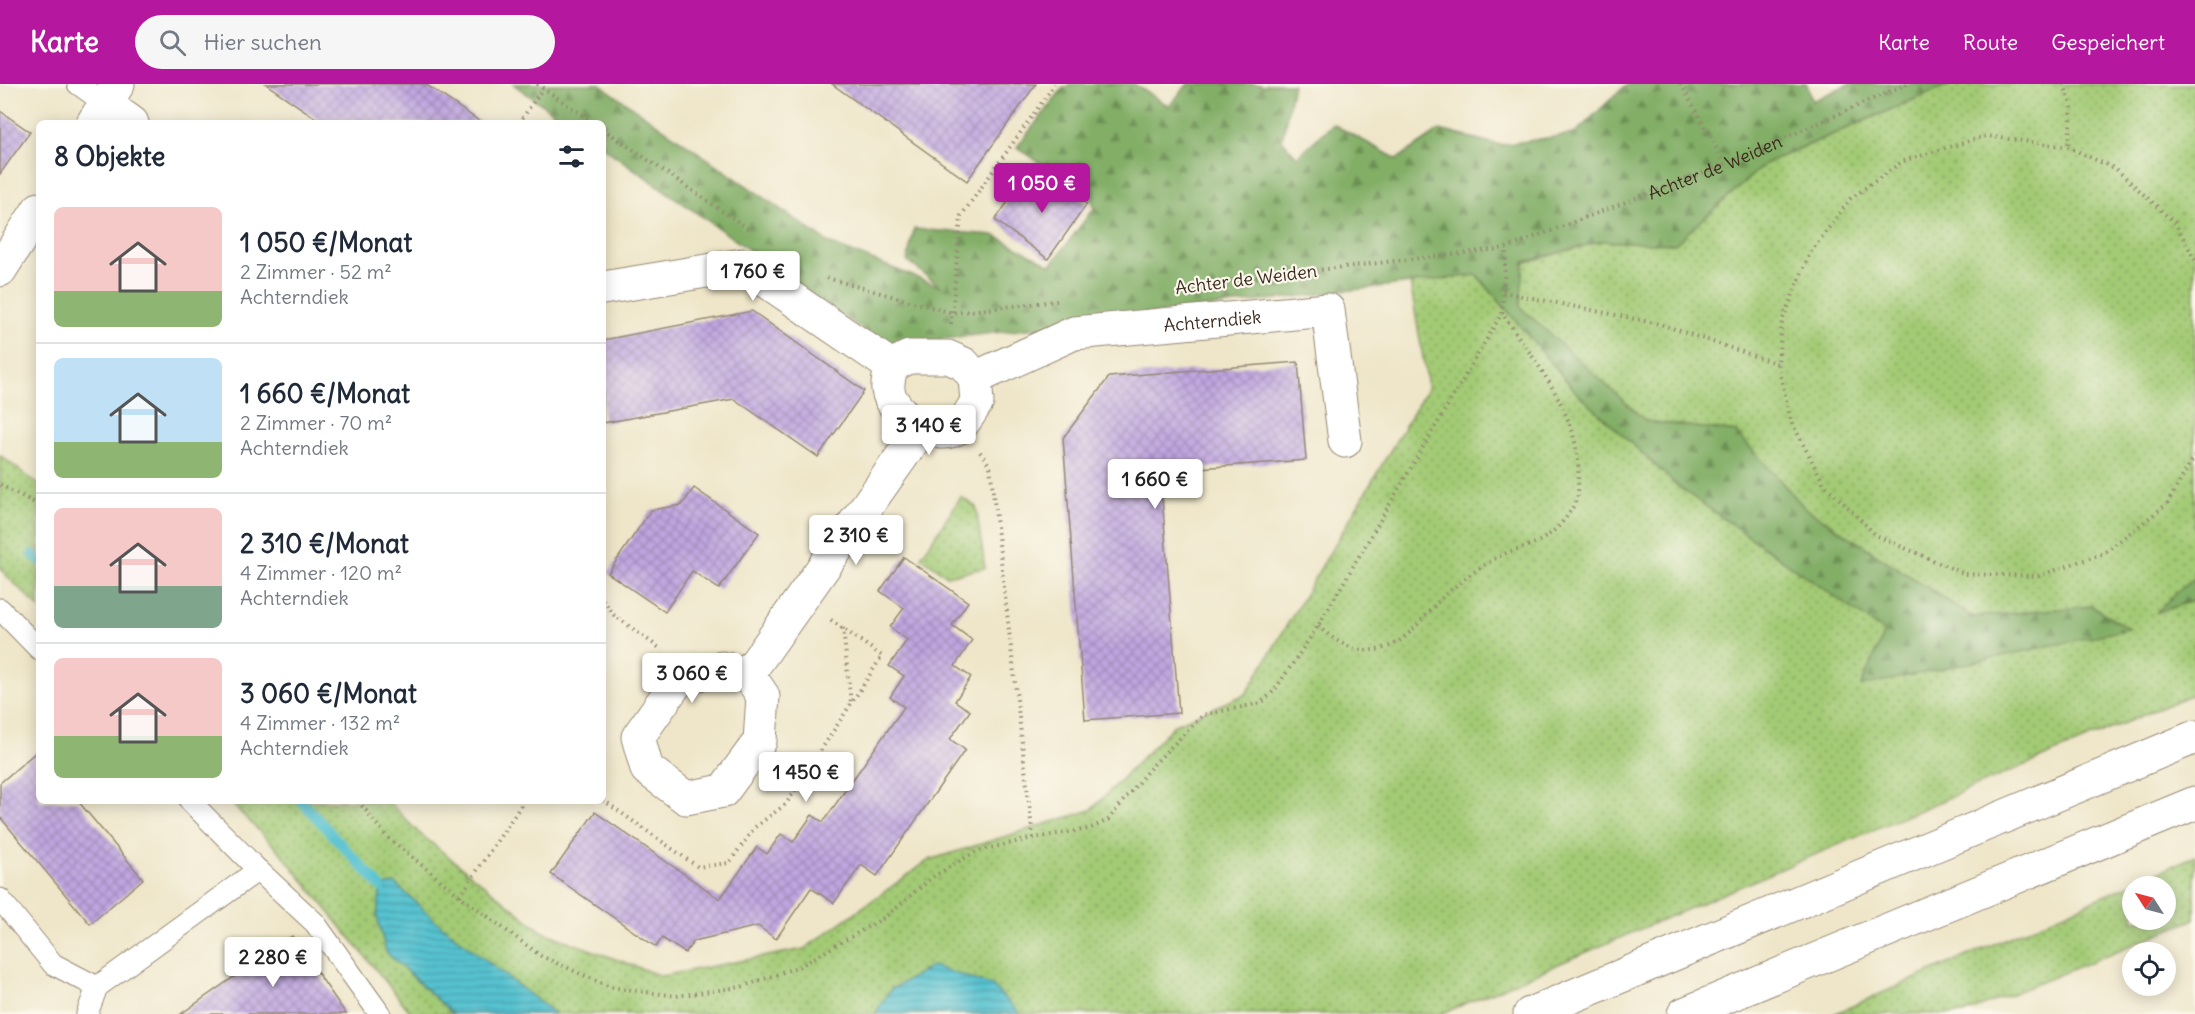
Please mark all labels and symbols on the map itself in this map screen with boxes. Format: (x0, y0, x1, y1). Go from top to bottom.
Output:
street label: Achter de Weiden (1644, 129, 1785, 204)
pin: 1 050 € (987, 163, 1097, 214)
pin: 1 760 € (698, 251, 808, 302)
street label: Achter de Weiden (1174, 259, 1318, 299)
street label: Achterndiek (1163, 305, 1262, 336)
pin: 3 140 € (874, 405, 984, 456)
pin: 1 660 € (1100, 459, 1210, 510)
pin: 2 310 € (801, 515, 911, 566)
pin: 3 060 € (637, 653, 747, 704)
pin: 1 450 € (751, 752, 861, 803)
north arrow (2122, 876, 2176, 930)
pin: 2 280 € (218, 937, 328, 988)

